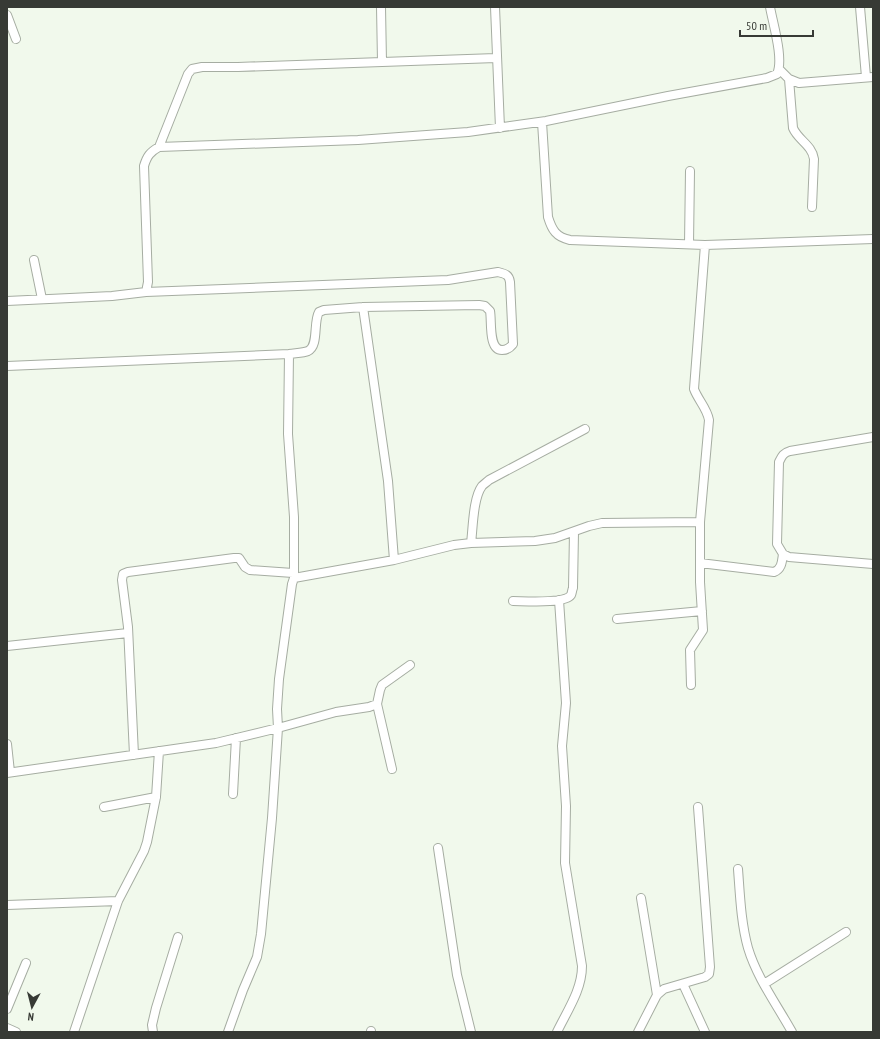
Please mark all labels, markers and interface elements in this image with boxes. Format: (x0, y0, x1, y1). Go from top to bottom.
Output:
scale bar (740, 12, 813, 38)
text: 50 m (746, 18, 767, 33)
north arrow (12, 987, 52, 1027)
text: N (27, 1010, 35, 1024)

